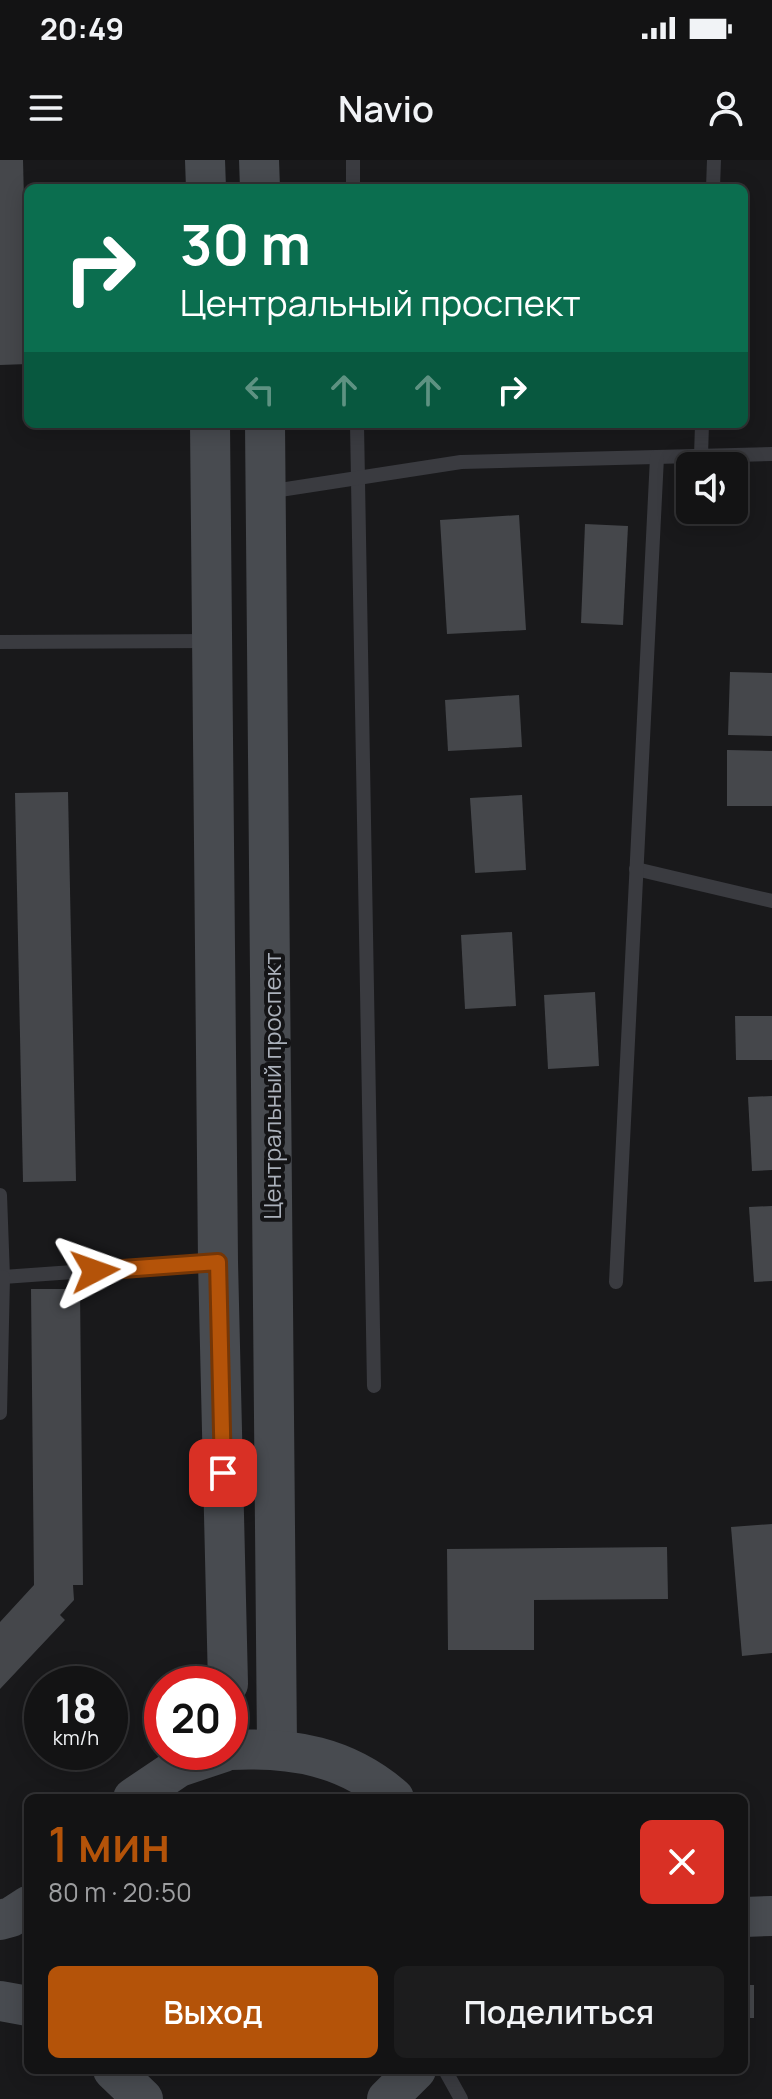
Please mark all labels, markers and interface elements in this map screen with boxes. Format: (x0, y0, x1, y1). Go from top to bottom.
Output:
text: 20:49 (40, 8, 124, 49)
text: Navio (338, 84, 434, 133)
icon: menu (24, 86, 68, 130)
icon: person (704, 86, 748, 130)
text: 30 m (180, 205, 311, 282)
icon: right (48, 216, 152, 320)
text: Центральный проспект (180, 278, 581, 327)
icon: left (238, 368, 282, 412)
icon: ahead (322, 368, 366, 412)
icon: ahead (406, 368, 450, 412)
icon: right (490, 368, 534, 412)
map controls (676, 452, 748, 524)
button: sound (676, 452, 748, 524)
street label: Центральный проспект (255, 952, 288, 1220)
position arrow (53, 1229, 137, 1313)
pin (189, 1439, 257, 1507)
icon: arrive (201, 1451, 245, 1495)
speed limit sign: 20 (144, 1666, 248, 1770)
text: 18 (55, 1680, 97, 1735)
text: km/h (53, 1724, 99, 1751)
text: 1 мин (48, 1811, 170, 1876)
button: close (640, 1820, 724, 1904)
text: 80 m · 20:50 (48, 1874, 192, 1910)
button: Выход (48, 1966, 378, 2058)
button: Поделиться (394, 1966, 724, 2058)

